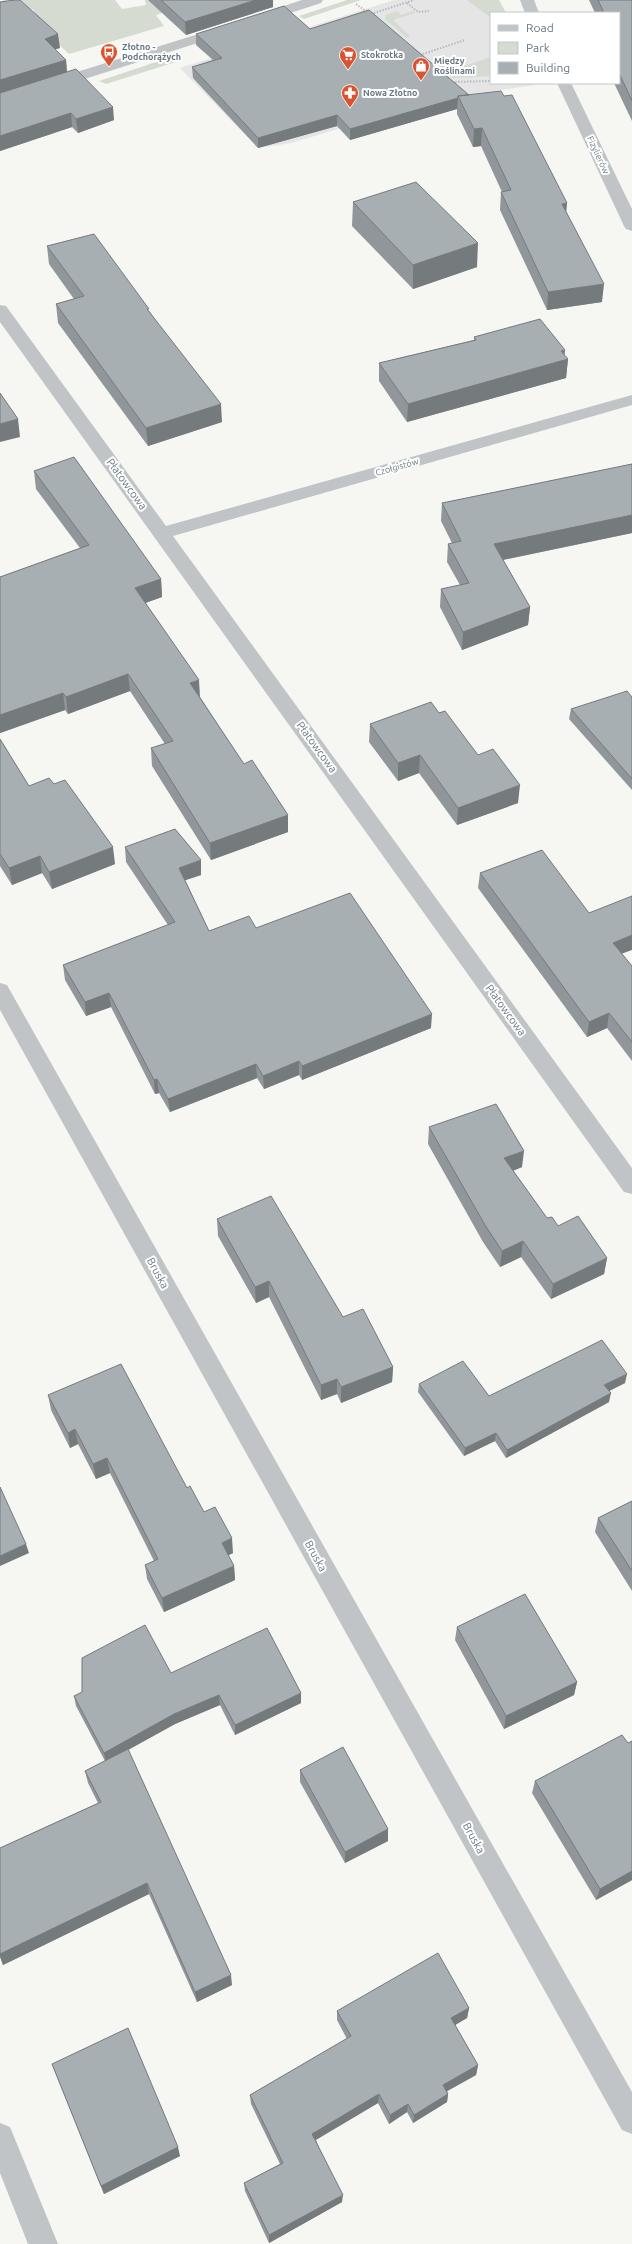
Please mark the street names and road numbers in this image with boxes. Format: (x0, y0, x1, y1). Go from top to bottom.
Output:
street label: Fizylierów (585, 134, 611, 176)
street label: Płatowcowa (104, 456, 150, 512)
street label: Czołgistów (374, 456, 420, 478)
street label: Płatowcowa (294, 719, 340, 775)
street label: Płatowcowa (483, 982, 529, 1038)
street label: Bruska (145, 1255, 171, 1291)
street label: Bruska (303, 1538, 329, 1574)
street label: Bruska (461, 1820, 487, 1856)

